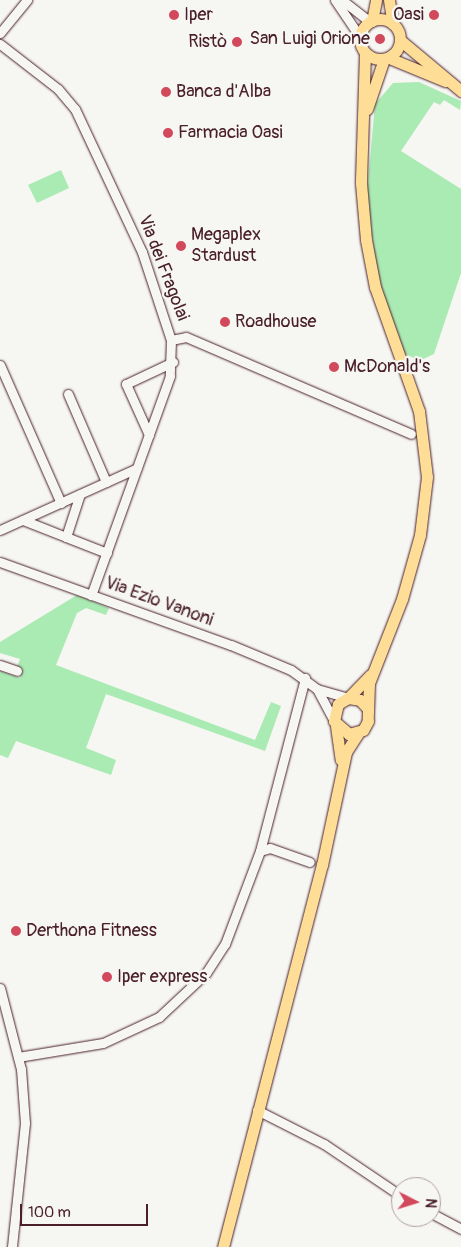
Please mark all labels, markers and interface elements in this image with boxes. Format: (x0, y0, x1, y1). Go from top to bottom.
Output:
place label: Iper (184, 4, 213, 26)
place label: Oasi (393, 4, 424, 26)
marker: Iper (168, 9, 180, 21)
marker: Oasi (428, 9, 440, 21)
place label: San Luigi Orione (249, 28, 370, 50)
place label: Ristò (188, 31, 227, 53)
marker: San Luigi Orione (374, 33, 386, 45)
marker: Ristò (231, 36, 243, 48)
place label: Banca d'Alba (176, 81, 271, 103)
marker: Banca d'Alba (160, 86, 172, 98)
place label: Farmacia Oasi (178, 122, 283, 144)
marker: Farmacia Oasi (162, 127, 174, 139)
street label: Via dei Fragolai (133, 212, 193, 324)
place label: Megaplex Stardust (191, 225, 261, 268)
marker: Megaplex Stardust (175, 240, 187, 252)
place label: Roadhouse (235, 311, 316, 333)
marker: Roadhouse (219, 316, 231, 328)
place label: McDonald's (344, 356, 430, 378)
marker: McDonald's (328, 361, 340, 373)
street label: Via Ezio Vanoni (102, 572, 216, 632)
place label: Derthona Fitness (26, 920, 157, 942)
marker: Derthona Fitness (10, 925, 22, 937)
place label: Iper express (117, 966, 207, 988)
marker: Iper express (101, 971, 113, 983)
north arrow (391, 1177, 441, 1227)
scale bar (22, 1194, 150, 1226)
text: N (422, 1198, 439, 1209)
text: 100 m (28, 1203, 71, 1222)

